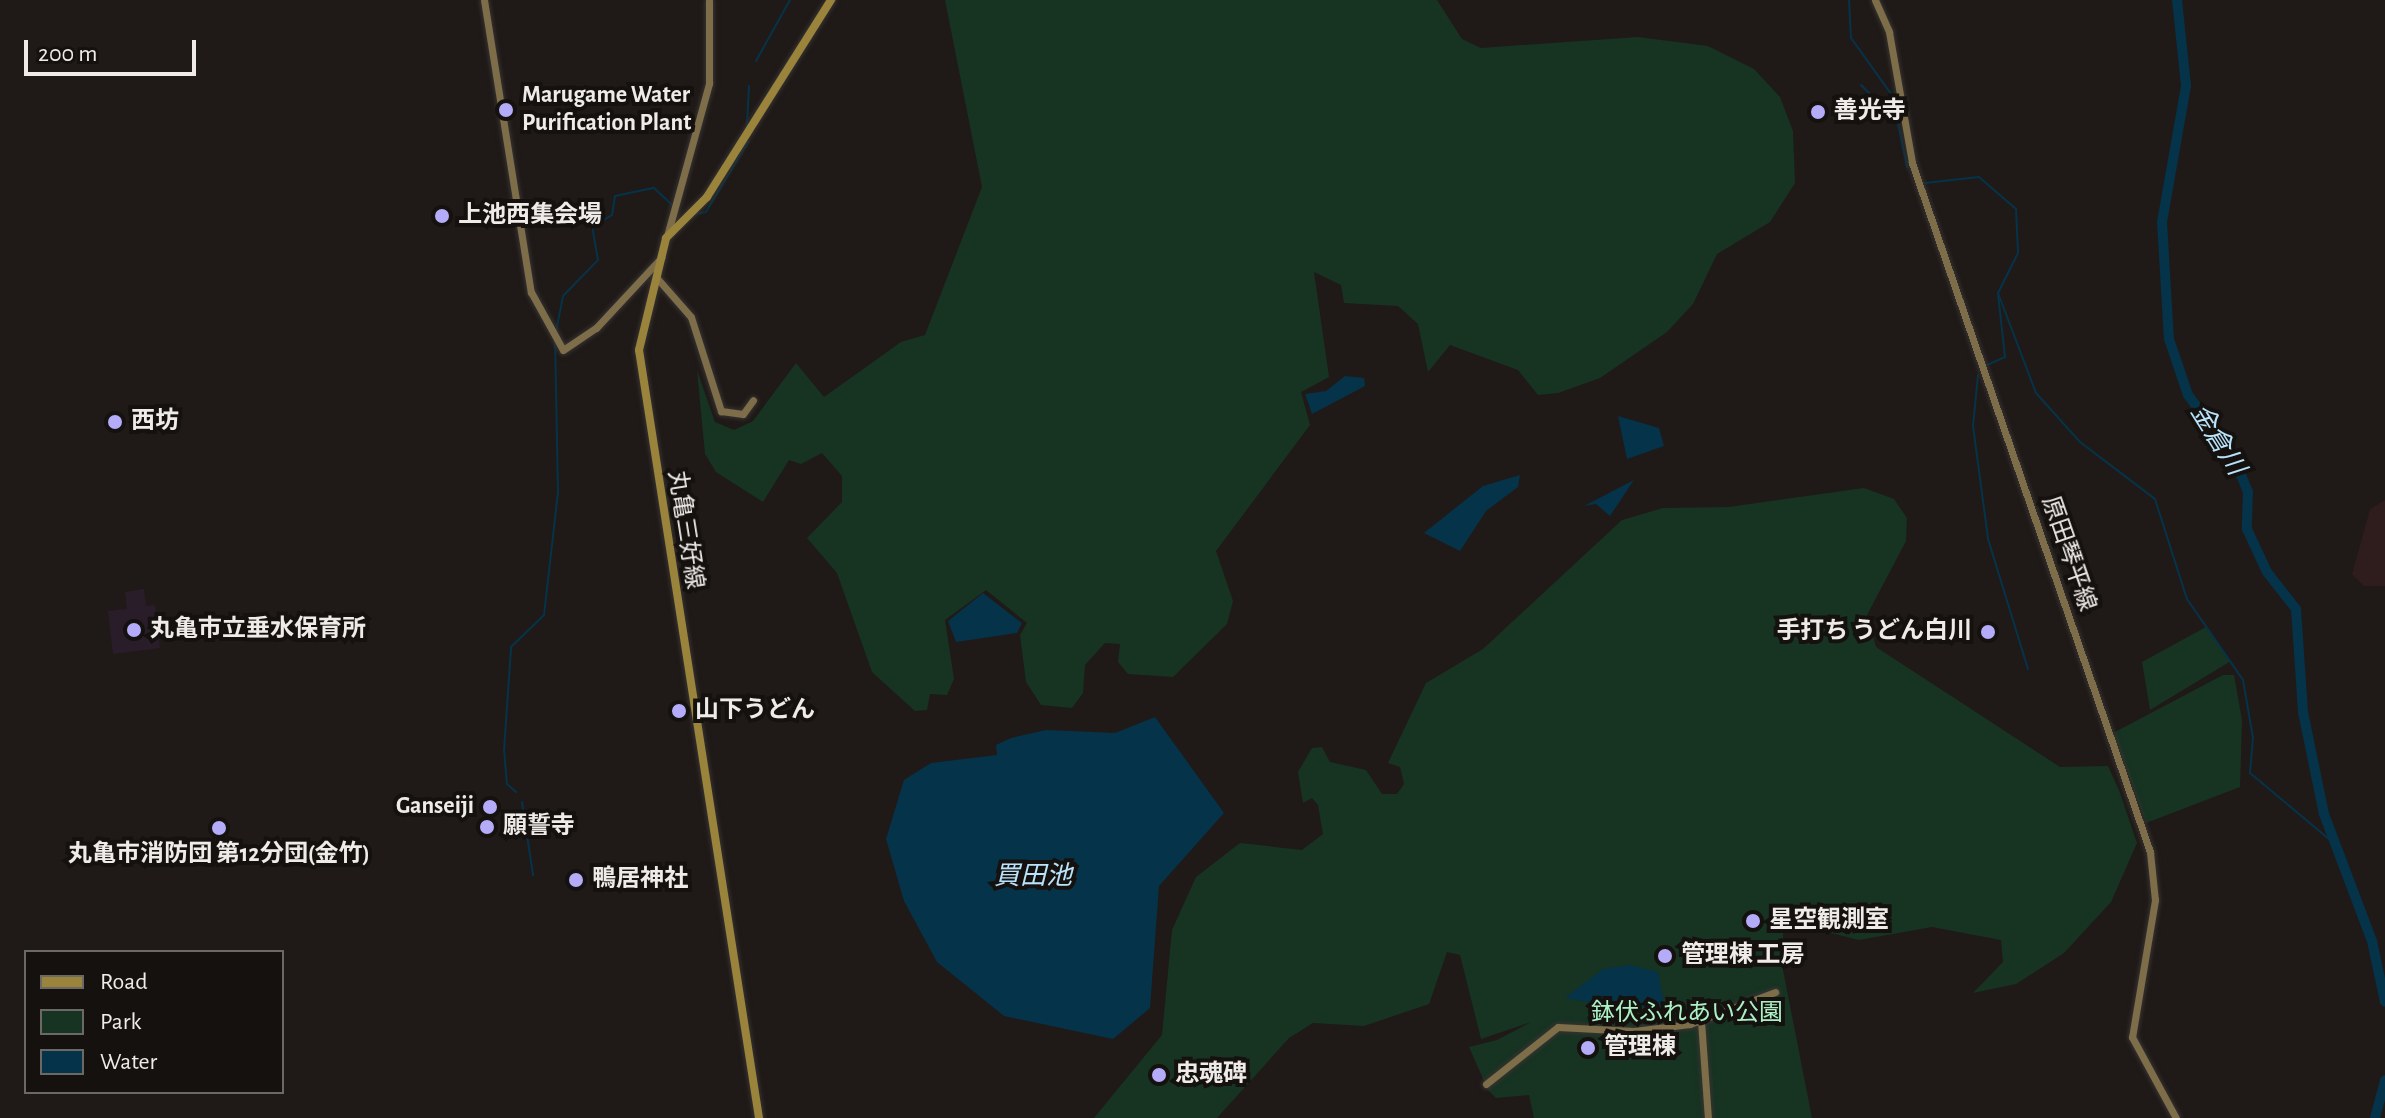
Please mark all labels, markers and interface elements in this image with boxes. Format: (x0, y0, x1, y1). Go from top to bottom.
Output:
scale bar (28, 24, 200, 74)
text: 200 m (38, 42, 97, 66)
place label: Marugame Water Purification Plant (522, 82, 691, 138)
place label: 善光寺 (1834, 98, 1906, 126)
marker: Marugame Water Purification Plant (497, 101, 515, 119)
marker: 善光寺 (1809, 103, 1827, 121)
place label: 上池西集会場 (458, 202, 602, 230)
marker: 上池西集会場 (433, 207, 451, 225)
water label: 金倉川 (2183, 399, 2251, 481)
place label: 西坊 (131, 408, 179, 436)
marker: 西坊 (106, 413, 124, 431)
street label: 丸亀三好線 (661, 468, 709, 592)
street label: 原田琴平線 (2035, 493, 2101, 615)
place label: 丸亀市立垂水保育所 (150, 616, 366, 644)
place label: 手打ち うどん白川 (1776, 618, 1972, 646)
marker: 丸亀市立垂水保育所 (125, 621, 143, 639)
marker: 手打ち うどん白川 (1979, 623, 1997, 641)
place label: 山下うどん (695, 697, 815, 725)
marker: 山下うどん (670, 702, 688, 720)
place label: Ganseiji (396, 793, 474, 821)
marker: Ganseiji (481, 798, 499, 816)
place label: 願誓寺 (503, 813, 575, 841)
marker: 願誓寺 (478, 818, 496, 836)
marker: 丸亀市消防団 第12分団(金竹) (210, 819, 228, 837)
place label: 丸亀市消防団 第12分団(金竹) (68, 841, 370, 869)
water label: 買田池 (994, 861, 1072, 893)
place label: 鴨居神社 (592, 866, 688, 894)
marker: 鴨居神社 (567, 871, 585, 889)
place label: 星空観測室 (1769, 907, 1889, 935)
marker: 星空観測室 (1744, 912, 1762, 930)
place label: 管理棟 工房 (1681, 942, 1805, 970)
marker: 管理棟 工房 (1656, 947, 1674, 965)
legend (24, 950, 284, 1094)
text: Road (100, 970, 148, 994)
park label: 鉢伏ふれあい公園 (1591, 1000, 1783, 1028)
text: Park (100, 1010, 141, 1034)
place label: 管理棟 (1604, 1034, 1676, 1062)
marker: 管理棟 (1579, 1039, 1597, 1057)
text: Water (100, 1050, 157, 1074)
place label: 忠魂碑 (1175, 1061, 1247, 1089)
marker: 忠魂碑 (1150, 1066, 1168, 1084)

